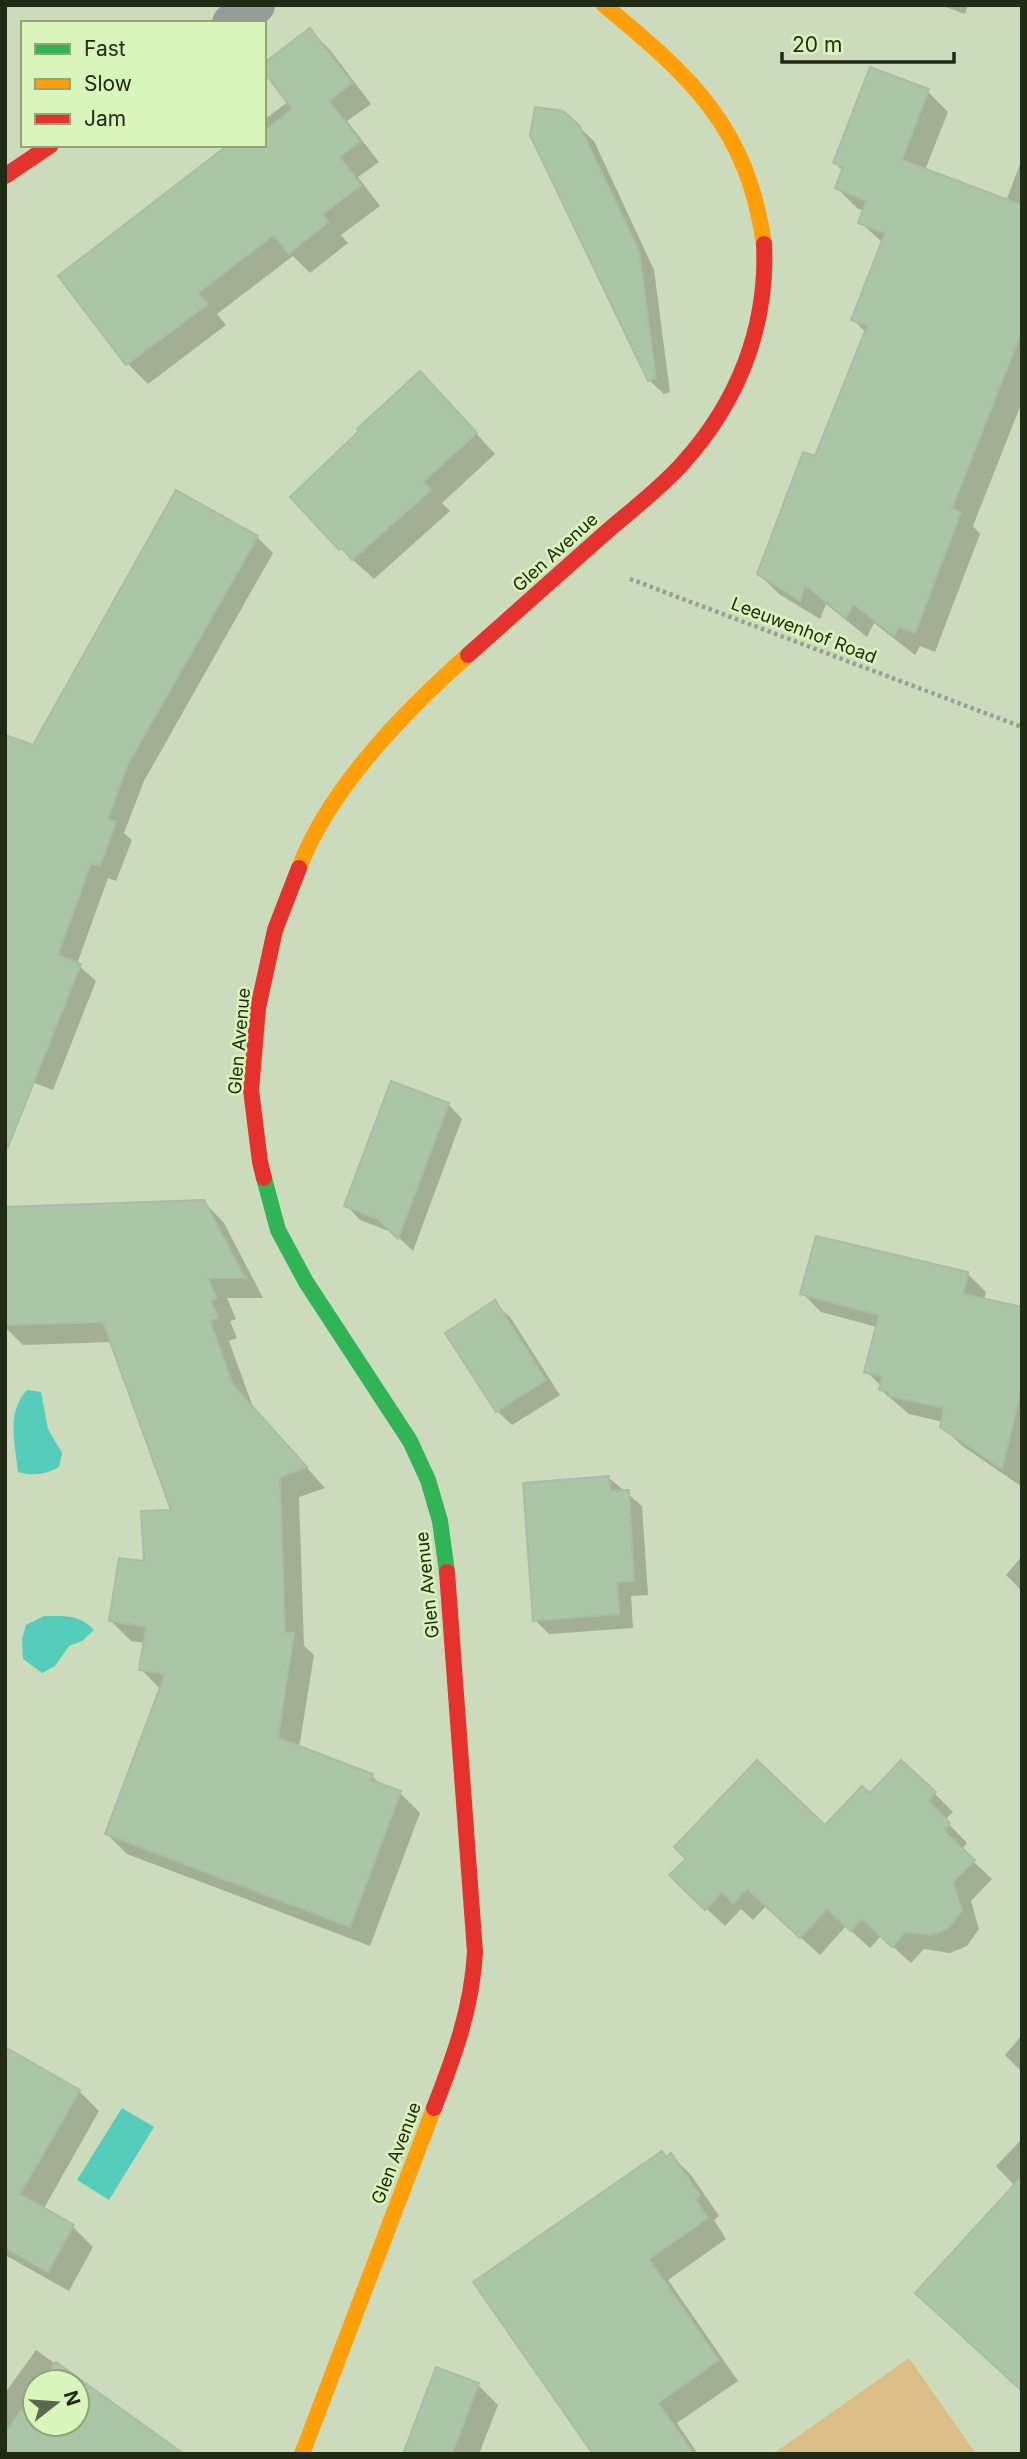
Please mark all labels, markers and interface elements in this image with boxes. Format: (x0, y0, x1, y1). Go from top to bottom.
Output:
legend (21, 21, 266, 147)
scale bar (782, 21, 954, 65)
text: 20 m (792, 32, 842, 57)
text: Fast (84, 36, 126, 61)
text: Slow (84, 71, 132, 96)
text: Jam (84, 106, 126, 131)
street label: Glen Avenue (508, 508, 602, 596)
street label: Leeuwenhof Road (728, 593, 880, 667)
street label: Glen Avenue (224, 987, 254, 1095)
street label: Glen Avenue (411, 1531, 443, 1639)
street label: Glen Avenue (367, 2099, 425, 2207)
north arrow (21, 2368, 91, 2438)
text: N (59, 2388, 85, 2408)

